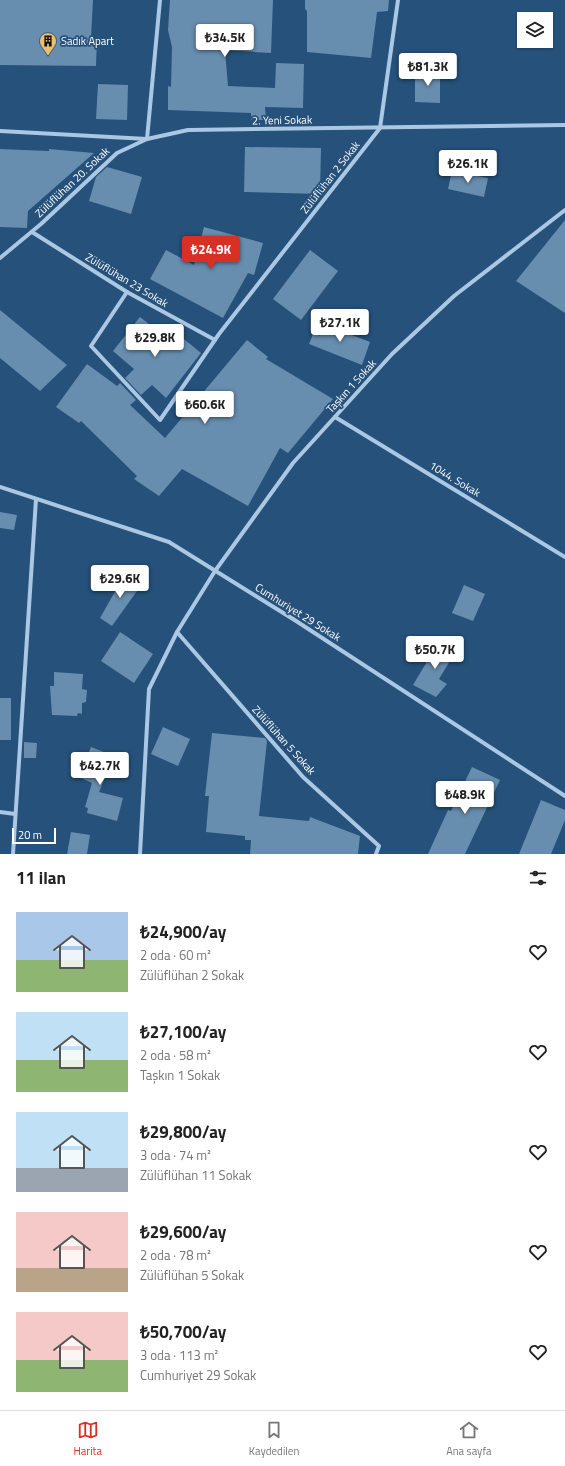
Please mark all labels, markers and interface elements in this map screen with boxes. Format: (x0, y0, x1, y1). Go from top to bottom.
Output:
map controls (517, 12, 553, 48)
button: layers (517, 12, 553, 48)
pin: ₺34.5K (192, 24, 258, 58)
text: ₺34.5K (205, 27, 245, 47)
building icon: Sadık Apart (38, 31, 58, 56)
place label: Sadık Apart (61, 33, 114, 49)
pin: ₺81.3K (395, 53, 461, 87)
text: ₺81.3K (408, 56, 448, 76)
street label: 2. Yeni Sokak (252, 111, 313, 129)
street label: Zülüflühan 2 Sokak (297, 137, 364, 217)
street label: Zülüflühan 20. Sokak (31, 143, 113, 221)
pin: ₺26.1K (435, 150, 501, 184)
text: ₺26.1K (448, 153, 488, 173)
pin: ₺24.9K (178, 236, 244, 270)
text: ₺24.9K (191, 239, 231, 259)
street label: Zülüflühan 23 Sokak (82, 249, 172, 312)
pin: ₺27.1K (307, 309, 373, 343)
text: ₺27.1K (320, 312, 360, 332)
pin: ₺29.8K (122, 324, 188, 358)
text: ₺29.8K (135, 327, 175, 347)
street label: Taşkın 1 Sokak (322, 355, 380, 417)
pin: ₺60.6K (172, 391, 238, 425)
text: ₺60.6K (185, 394, 225, 414)
street label: 1044. Sokak (426, 457, 484, 501)
pin: ₺29.6K (87, 565, 153, 599)
text: ₺29.6K (100, 568, 140, 588)
street label: Cumhuriyet 29 Sokak (252, 579, 345, 645)
pin: ₺50.7K (402, 636, 468, 670)
text: ₺50.7K (415, 639, 455, 659)
street label: Zülüflühan 5 Sokak (249, 702, 320, 779)
pin: ₺42.7K (67, 752, 133, 786)
text: ₺42.7K (80, 755, 120, 775)
pin: ₺48.9K (432, 781, 498, 815)
text: ₺48.9K (445, 784, 485, 804)
scale bar (12, 826, 56, 845)
text: 20 m (18, 827, 42, 843)
text: 11 ilan (16, 865, 66, 891)
icon: filters (527, 867, 549, 889)
text: ₺24,900/ay (140, 919, 226, 945)
icon: home (48, 928, 96, 976)
icon: heart (527, 941, 549, 963)
text: 2 oda · 60 m² (140, 945, 211, 965)
text: Zülüflühan 2 Sokak (140, 965, 244, 985)
text: ₺27,100/ay (140, 1019, 226, 1045)
icon: home (48, 1028, 96, 1076)
icon: heart (527, 1041, 549, 1063)
text: 2 oda · 58 m² (140, 1045, 211, 1065)
text: Taşkın 1 Sokak (140, 1065, 220, 1085)
text: ₺29,800/ay (140, 1119, 226, 1145)
icon: home (48, 1128, 96, 1176)
icon: heart (527, 1141, 549, 1163)
text: 3 oda · 74 m² (140, 1145, 211, 1165)
text: Zülüflühan 11 Sokak (140, 1165, 251, 1185)
text: ₺29,600/ay (140, 1219, 226, 1245)
icon: home (48, 1228, 96, 1276)
icon: heart (527, 1241, 549, 1263)
text: 2 oda · 78 m² (140, 1245, 211, 1265)
text: Zülüflühan 5 Sokak (140, 1265, 244, 1285)
text: ₺50,700/ay (140, 1319, 226, 1345)
icon: home (48, 1328, 96, 1376)
icon: heart (527, 1341, 549, 1363)
text: 3 oda · 113 m² (140, 1345, 218, 1365)
text: Cumhuriyet 29 Sokak (140, 1365, 256, 1385)
tab: Harita (73, 1419, 102, 1459)
tab: Kaydedilen (249, 1419, 299, 1459)
tab: Ana sayfa (446, 1419, 492, 1459)

